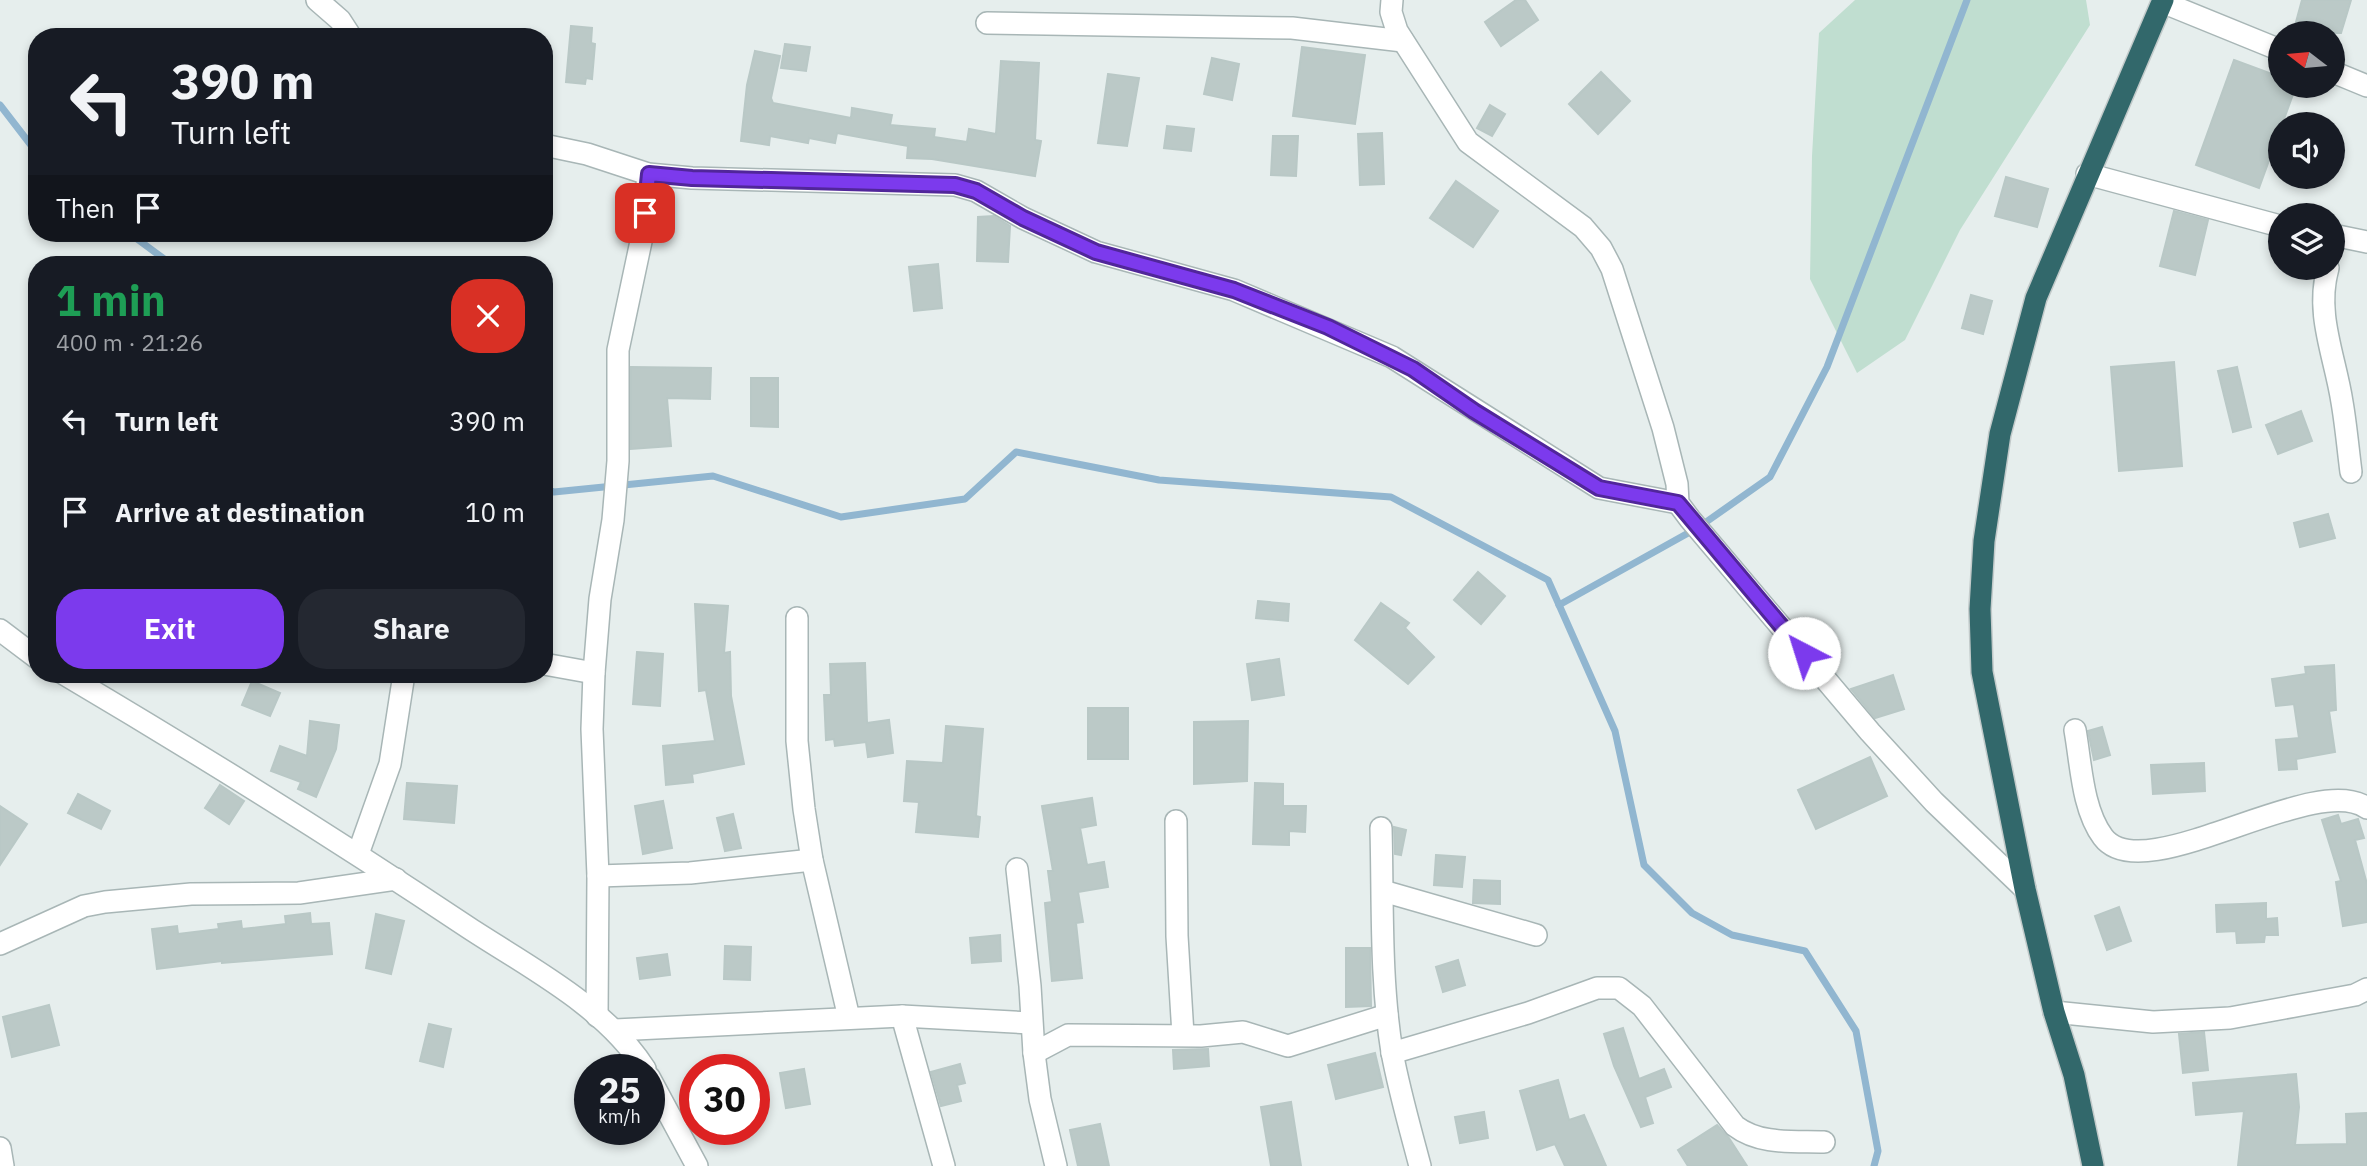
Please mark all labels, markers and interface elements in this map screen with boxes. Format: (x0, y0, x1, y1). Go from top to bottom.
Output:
north arrow (2268, 21, 2345, 98)
map controls (2268, 21, 2345, 280)
text: 390 m (171, 49, 315, 112)
icon: left (56, 56, 147, 147)
text: Turn left (171, 111, 291, 153)
button: sound (2268, 112, 2345, 189)
pin (615, 183, 675, 243)
icon: arrive (129, 189, 167, 227)
text: Then (56, 191, 115, 225)
icon: arrive (626, 194, 664, 232)
button: layers (2268, 203, 2345, 280)
text: 1 min (56, 273, 166, 328)
button: close (451, 279, 525, 353)
text: 400 m · 21:26 (56, 327, 203, 357)
icon: left (56, 402, 94, 440)
text: Turn left (115, 404, 218, 438)
text: 390 m (449, 404, 525, 438)
icon: arrive (56, 493, 94, 531)
text: Arrive at destination (115, 495, 365, 529)
text: 10 m (465, 495, 525, 529)
button: Exit (56, 589, 284, 669)
button: Share (298, 589, 525, 669)
position arrow (1767, 616, 1841, 690)
speed limit sign: 30 (679, 1054, 770, 1145)
text: 25 (598, 1067, 641, 1113)
text: km/h (598, 1105, 641, 1128)

